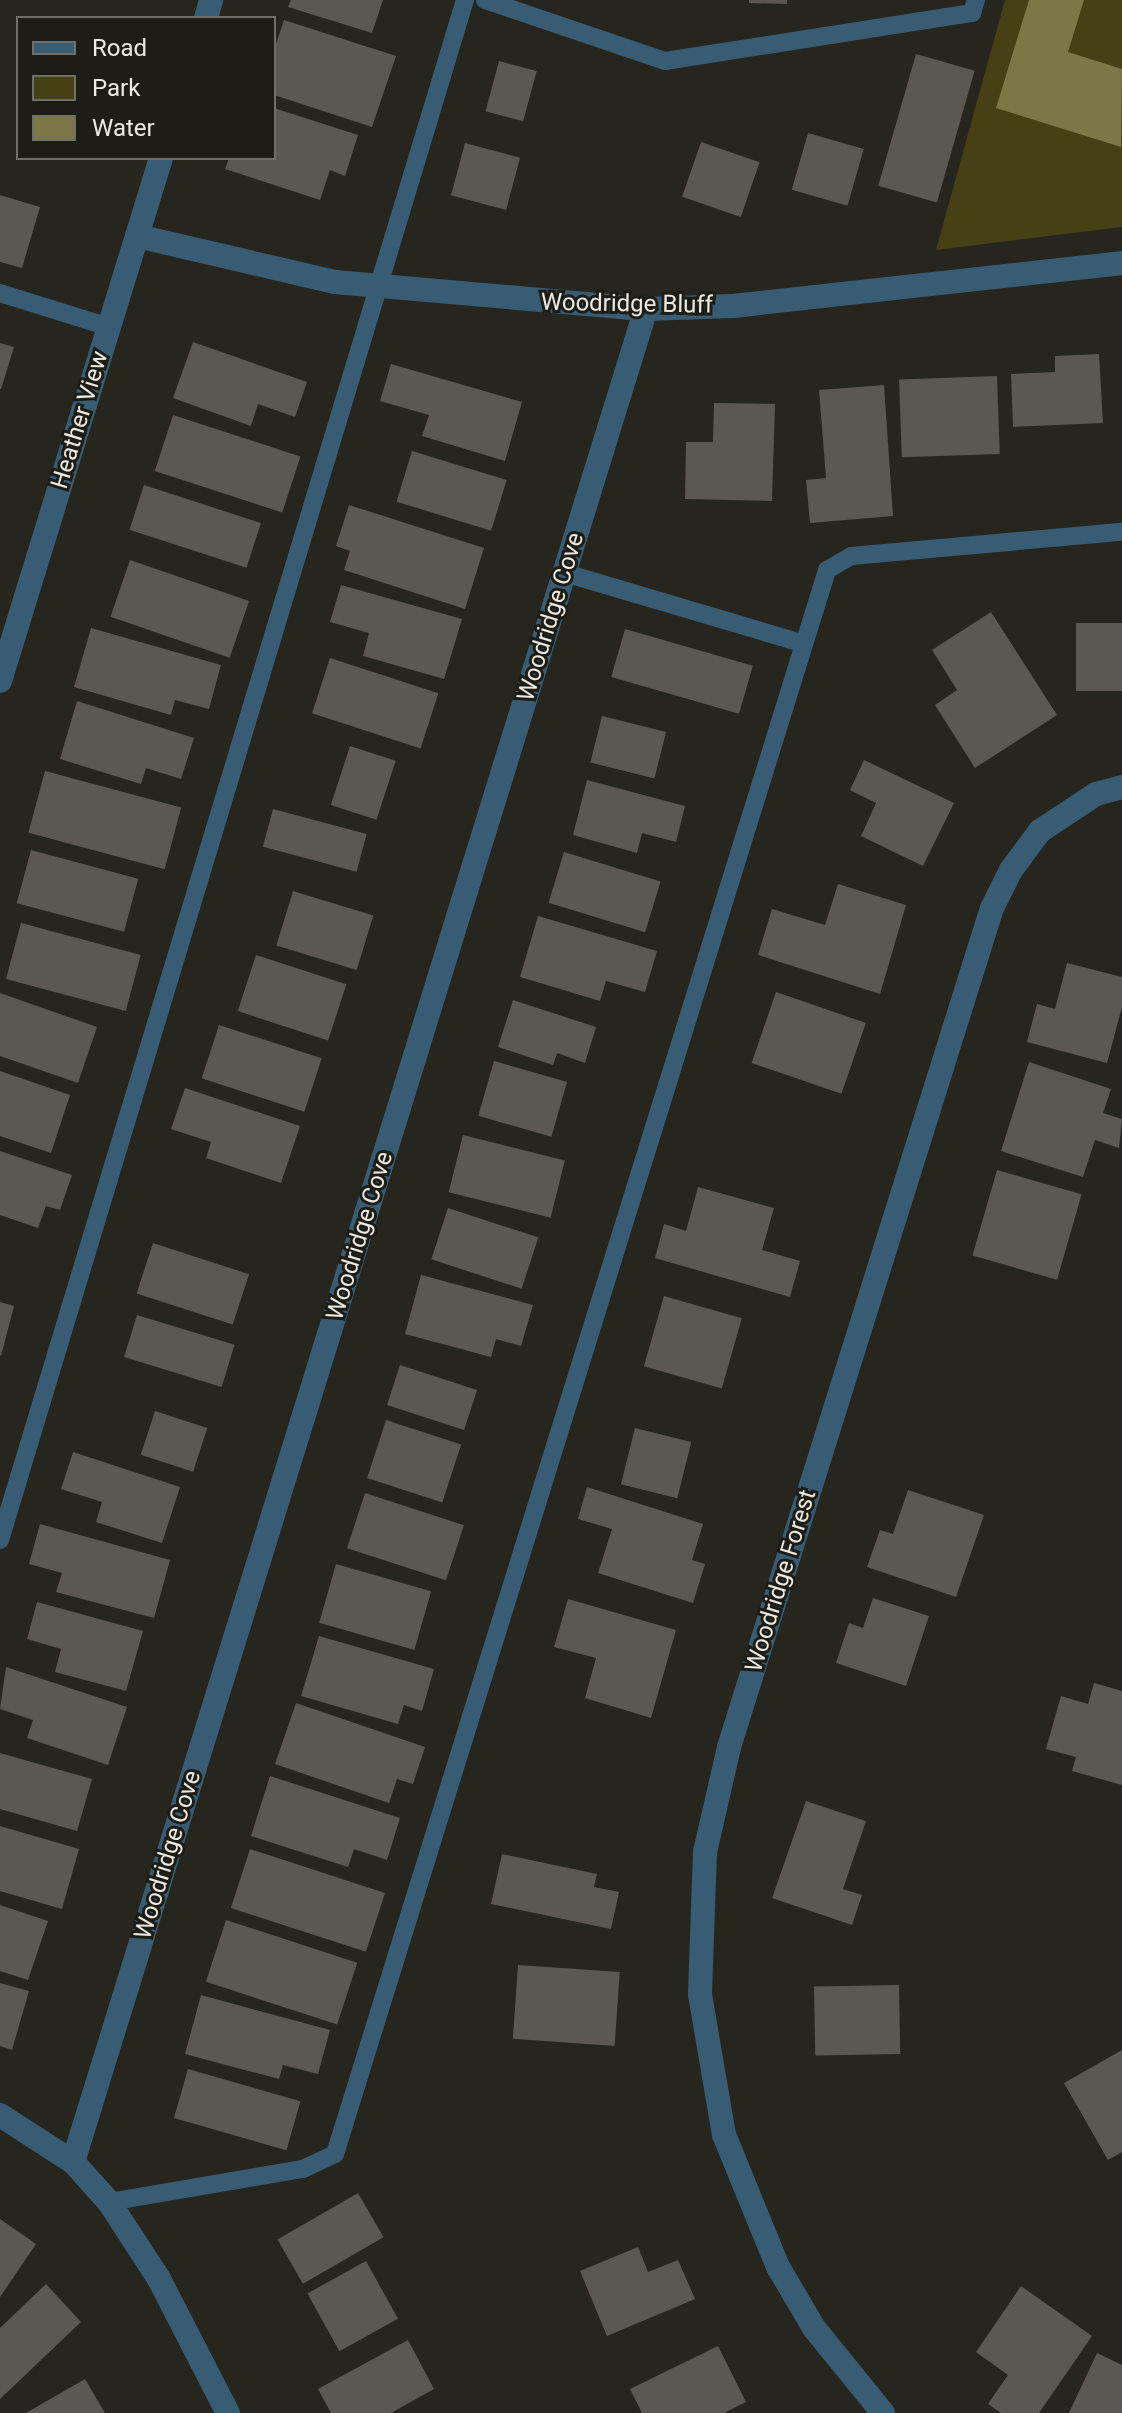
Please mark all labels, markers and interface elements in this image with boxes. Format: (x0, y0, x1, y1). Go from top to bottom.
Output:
legend (16, 16, 276, 160)
text: Road (92, 34, 147, 62)
text: Park (92, 74, 140, 102)
text: Water (92, 114, 155, 142)
street label: Woodridge Bluff (541, 288, 713, 320)
street label: Heather View (45, 348, 115, 492)
street label: Woodridge Cove (512, 529, 590, 705)
street label: Woodridge Cove (321, 1148, 399, 1324)
street label: Woodridge Forest (740, 1486, 822, 1676)
street label: Woodridge Cove (129, 1767, 207, 1943)

